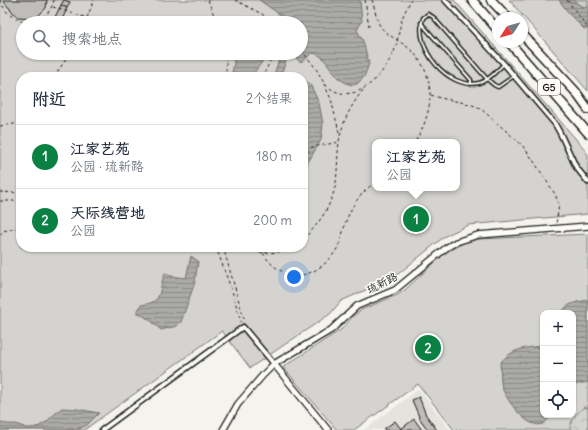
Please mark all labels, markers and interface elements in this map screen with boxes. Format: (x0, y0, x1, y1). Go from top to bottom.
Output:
north arrow (492, 12, 528, 48)
search box (16, 16, 308, 60)
icon: search (30, 27, 52, 49)
text: 搜索地点 (62, 29, 122, 48)
road number: G5 (538, 79, 560, 95)
text: 附近 (32, 88, 66, 110)
text: 2个结果 (246, 90, 292, 107)
text: 江家艺苑 (70, 139, 130, 158)
popup (372, 139, 460, 191)
text: 江家艺苑 (386, 147, 446, 166)
text: 1 (42, 148, 48, 165)
text: 180 m (256, 148, 292, 165)
text: 公园 · 琉新路 (70, 158, 144, 175)
text: 公园 (386, 166, 412, 183)
text: 天际线营地 (70, 203, 145, 222)
pin: 1 (403, 204, 429, 234)
text: 2 (41, 212, 49, 229)
text: 200 m (253, 212, 292, 229)
text: 公园 (70, 222, 96, 239)
your location (284, 267, 304, 287)
street label: 琉新路 (364, 269, 400, 297)
map controls (540, 310, 576, 418)
button: + (540, 310, 576, 346)
pin: 2 (415, 333, 441, 363)
button: − (540, 346, 576, 382)
button: locate (540, 382, 576, 418)

